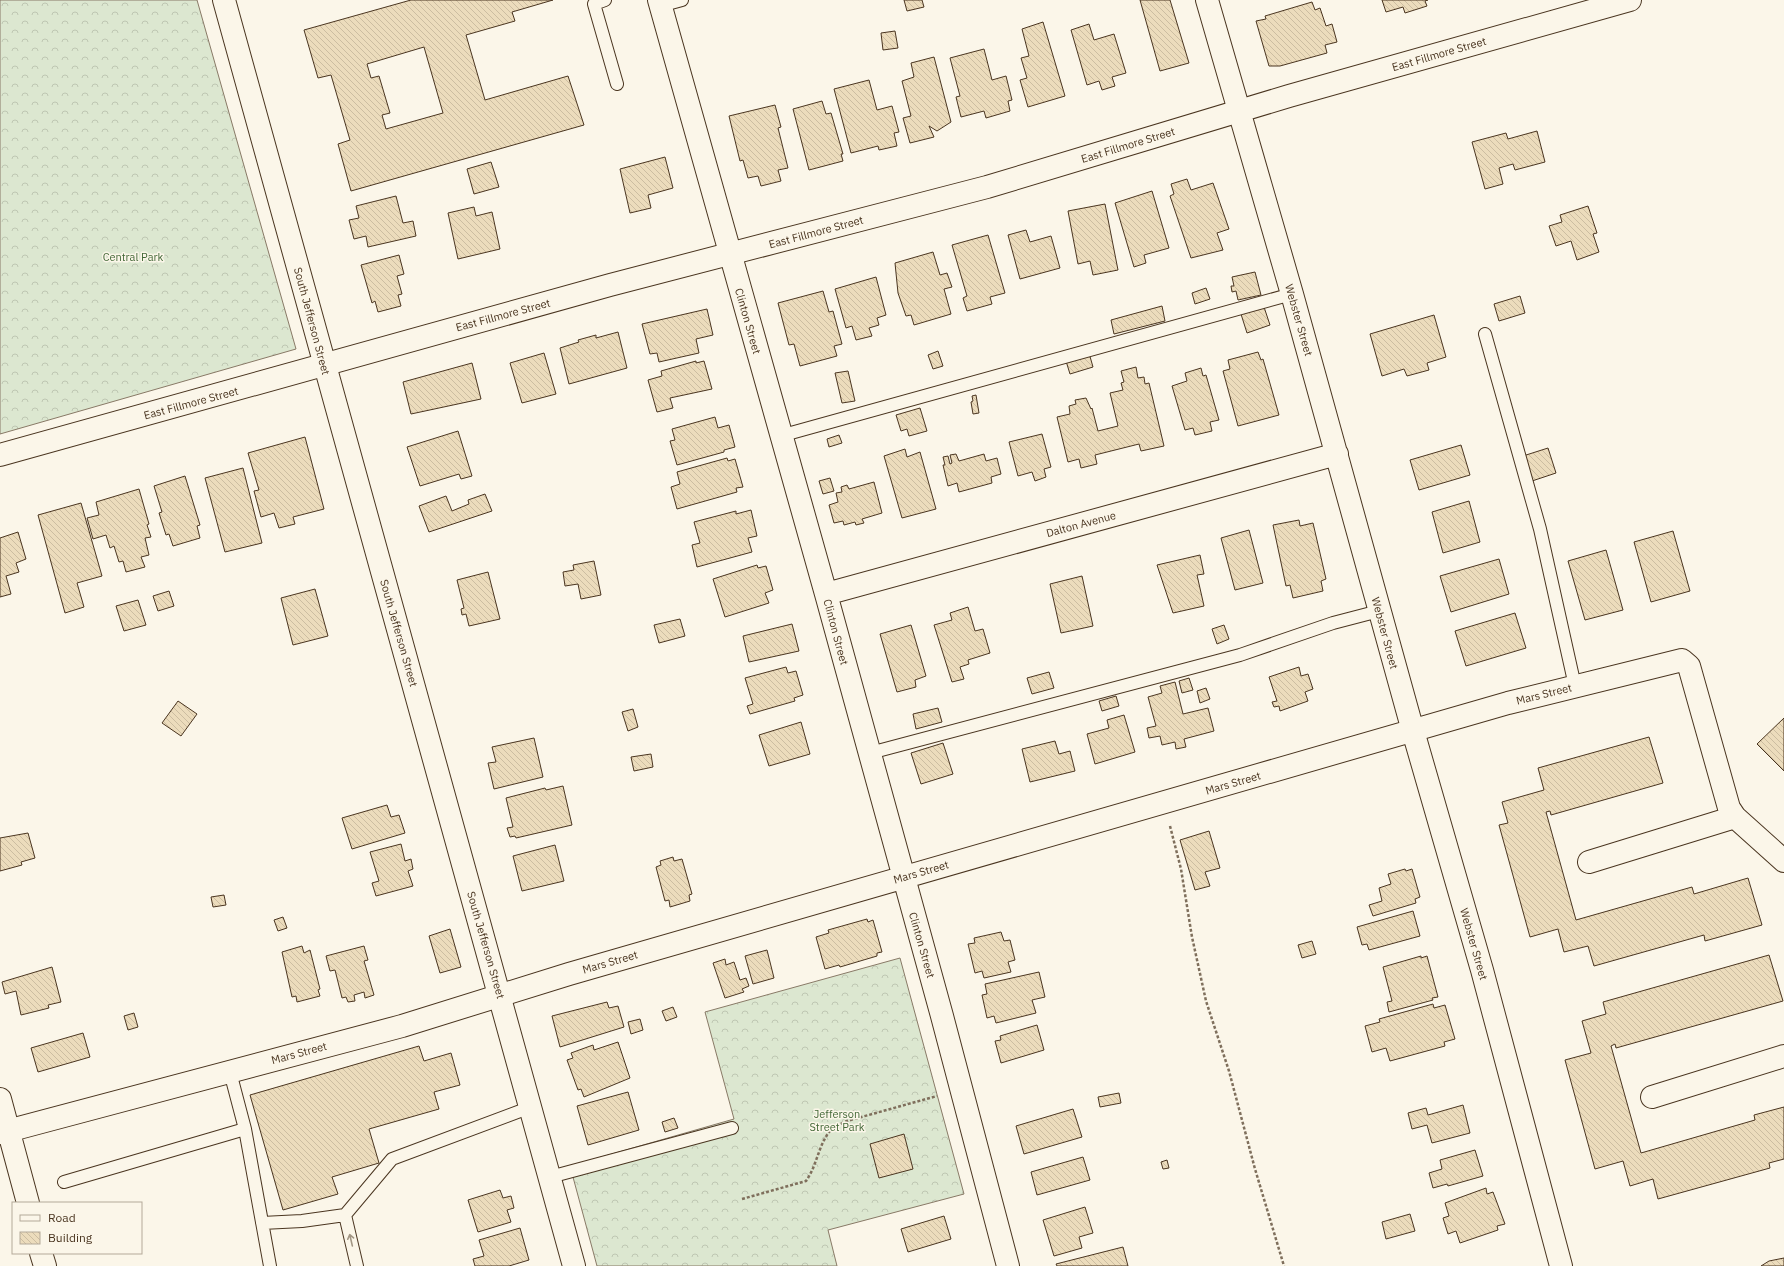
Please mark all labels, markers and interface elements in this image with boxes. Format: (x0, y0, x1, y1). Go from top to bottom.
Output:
street label: East Fillmore Street (1390, 34, 1488, 74)
street label: East Fillmore Street (1079, 124, 1177, 166)
street label: East Fillmore Street (767, 213, 865, 251)
park label: Central Park (103, 250, 164, 264)
street label: South Jefferson Street (291, 266, 333, 376)
street label: Webster Street (1282, 283, 1316, 358)
street label: Clinton Street (732, 286, 764, 356)
street label: East Fillmore Street (454, 296, 552, 334)
street label: East Fillmore Street (142, 384, 240, 422)
street label: Dalton Avenue (1045, 508, 1117, 540)
street label: South Jefferson Street (377, 578, 421, 688)
street label: Webster Street (1369, 595, 1401, 671)
street label: Clinton Street (820, 597, 852, 667)
street label: Mars Street (1515, 680, 1573, 708)
street label: Mars Street (1204, 768, 1262, 798)
street label: Mars Street (892, 857, 950, 887)
street label: South Jefferson Street (464, 890, 508, 1000)
street label: Webster Street (1457, 907, 1491, 982)
street label: Clinton Street (906, 910, 938, 980)
street label: Mars Street (581, 947, 639, 977)
street label: Mars Street (270, 1039, 328, 1067)
park label: Jefferson Street Park (809, 1107, 865, 1134)
legend (12, 1202, 142, 1254)
text: Road (48, 1210, 76, 1225)
text: Building (48, 1230, 93, 1245)
one-way arrow (346, 1234, 354, 1247)

